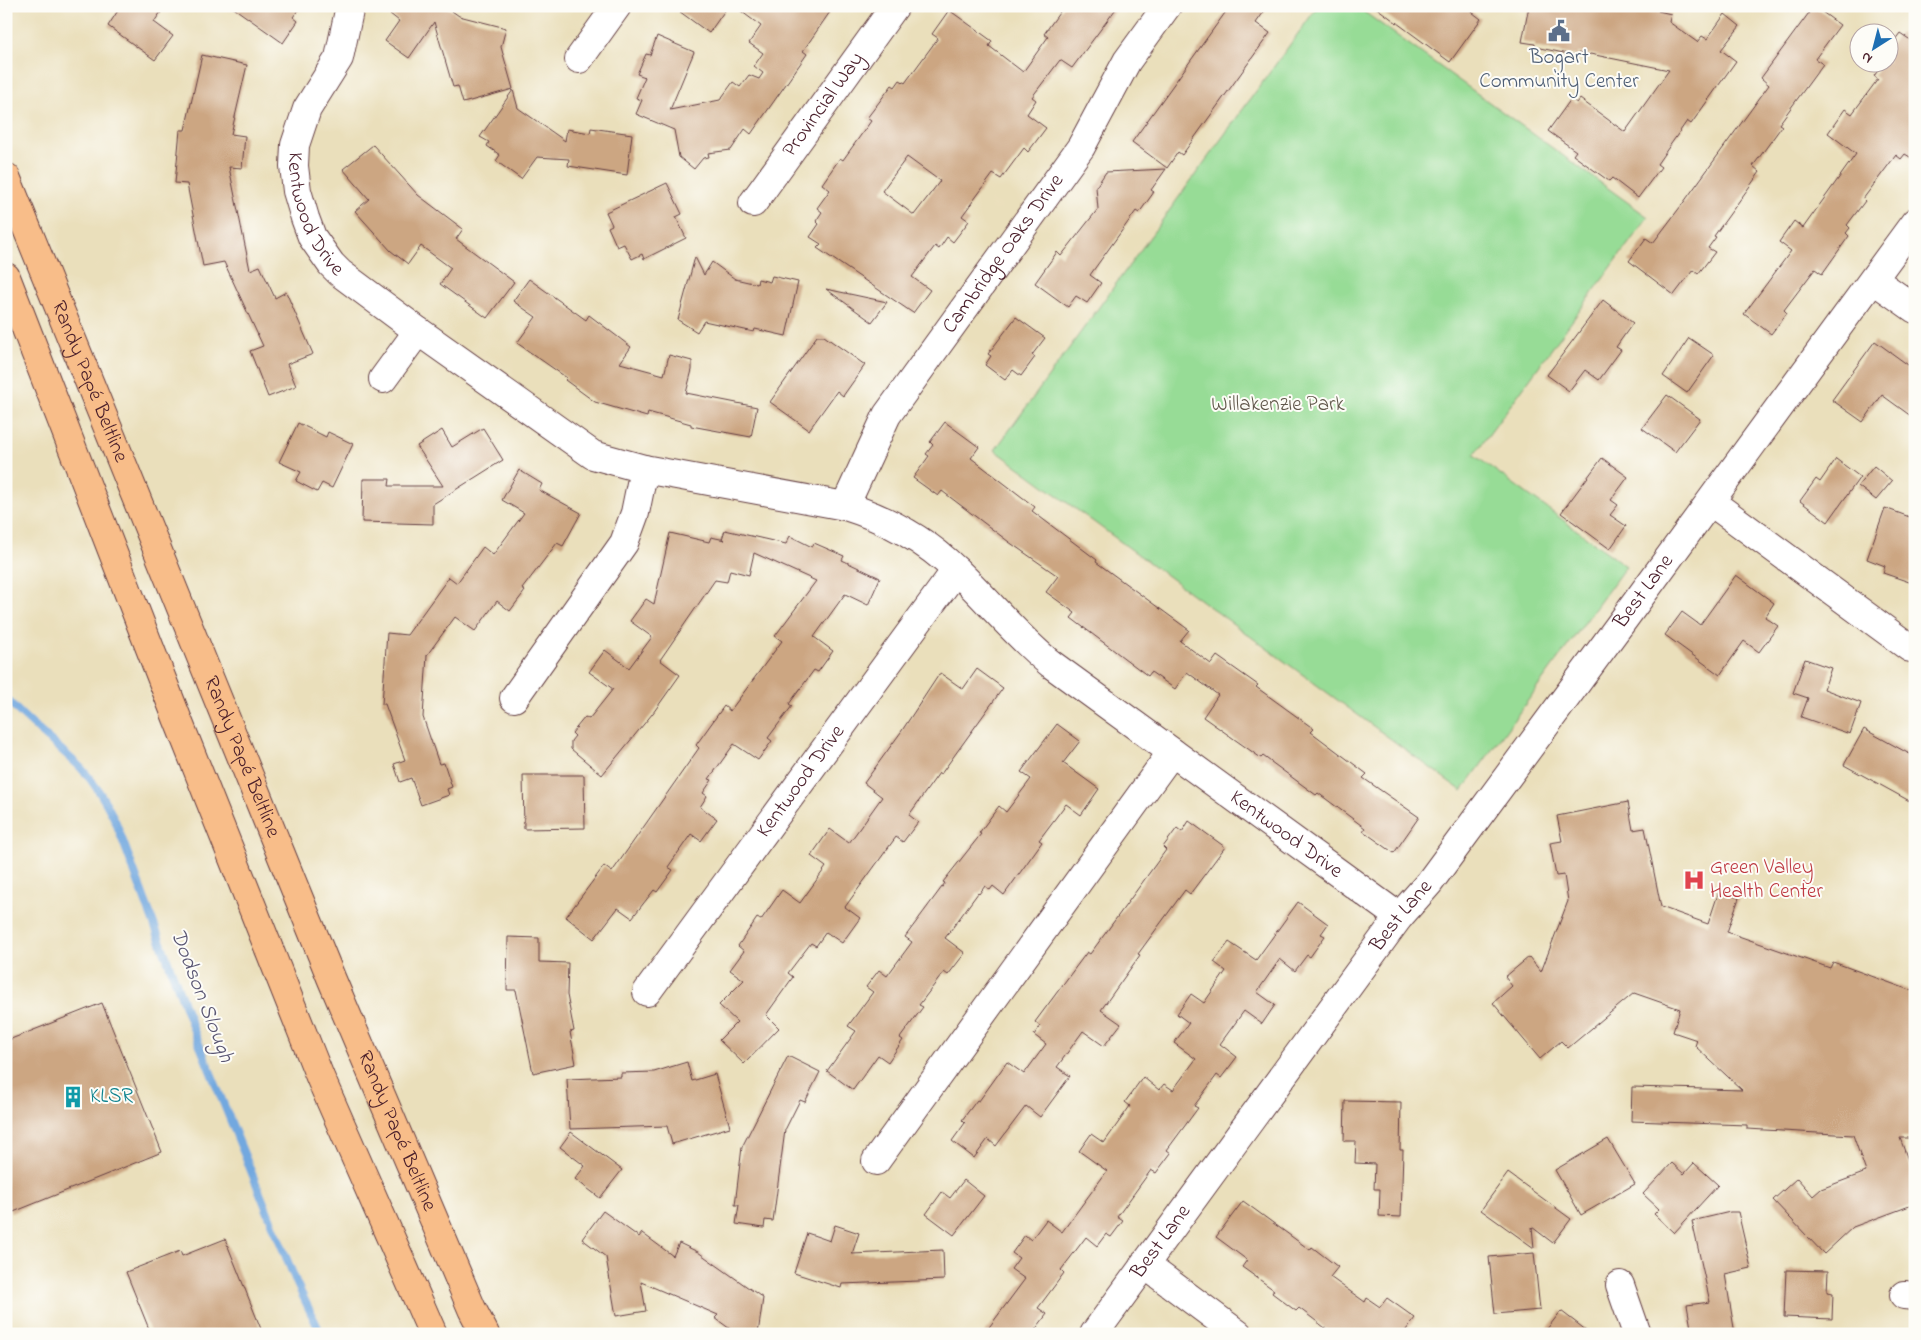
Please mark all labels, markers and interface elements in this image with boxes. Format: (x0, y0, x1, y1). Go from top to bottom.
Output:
public building icon: Bogart Community Center (1546, 18, 1572, 44)
north arrow (1848, 22, 1898, 72)
place label: Bogart Community Center (1479, 43, 1639, 99)
street label: Provincial Way (776, 46, 874, 164)
text: N (1857, 46, 1877, 69)
street label: Kentwood Drive (279, 151, 351, 284)
street label: Cambridge Oaks Drive (935, 167, 1072, 340)
street label: Randy Papé Beltline (43, 297, 136, 467)
park label: Willakenzie Park (1211, 390, 1346, 420)
street label: Best Lane (1606, 548, 1682, 636)
street label: Randy Papé Beltline (195, 672, 288, 843)
street label: Kentwood Drive (750, 718, 853, 844)
street label: Kentwood Drive (1223, 783, 1349, 886)
place label: Green Valley Health Center (1710, 853, 1824, 907)
hospital icon: Green Valley Health Center (1681, 867, 1707, 893)
street label: Best Lane (1362, 873, 1440, 959)
water label: Dodson Slough (161, 925, 241, 1068)
street label: Randy Papé Beltline (349, 1046, 444, 1217)
place label: KLSR (90, 1082, 133, 1112)
building icon: KLSR (60, 1084, 86, 1110)
street label: Best Lane (1123, 1198, 1199, 1286)

